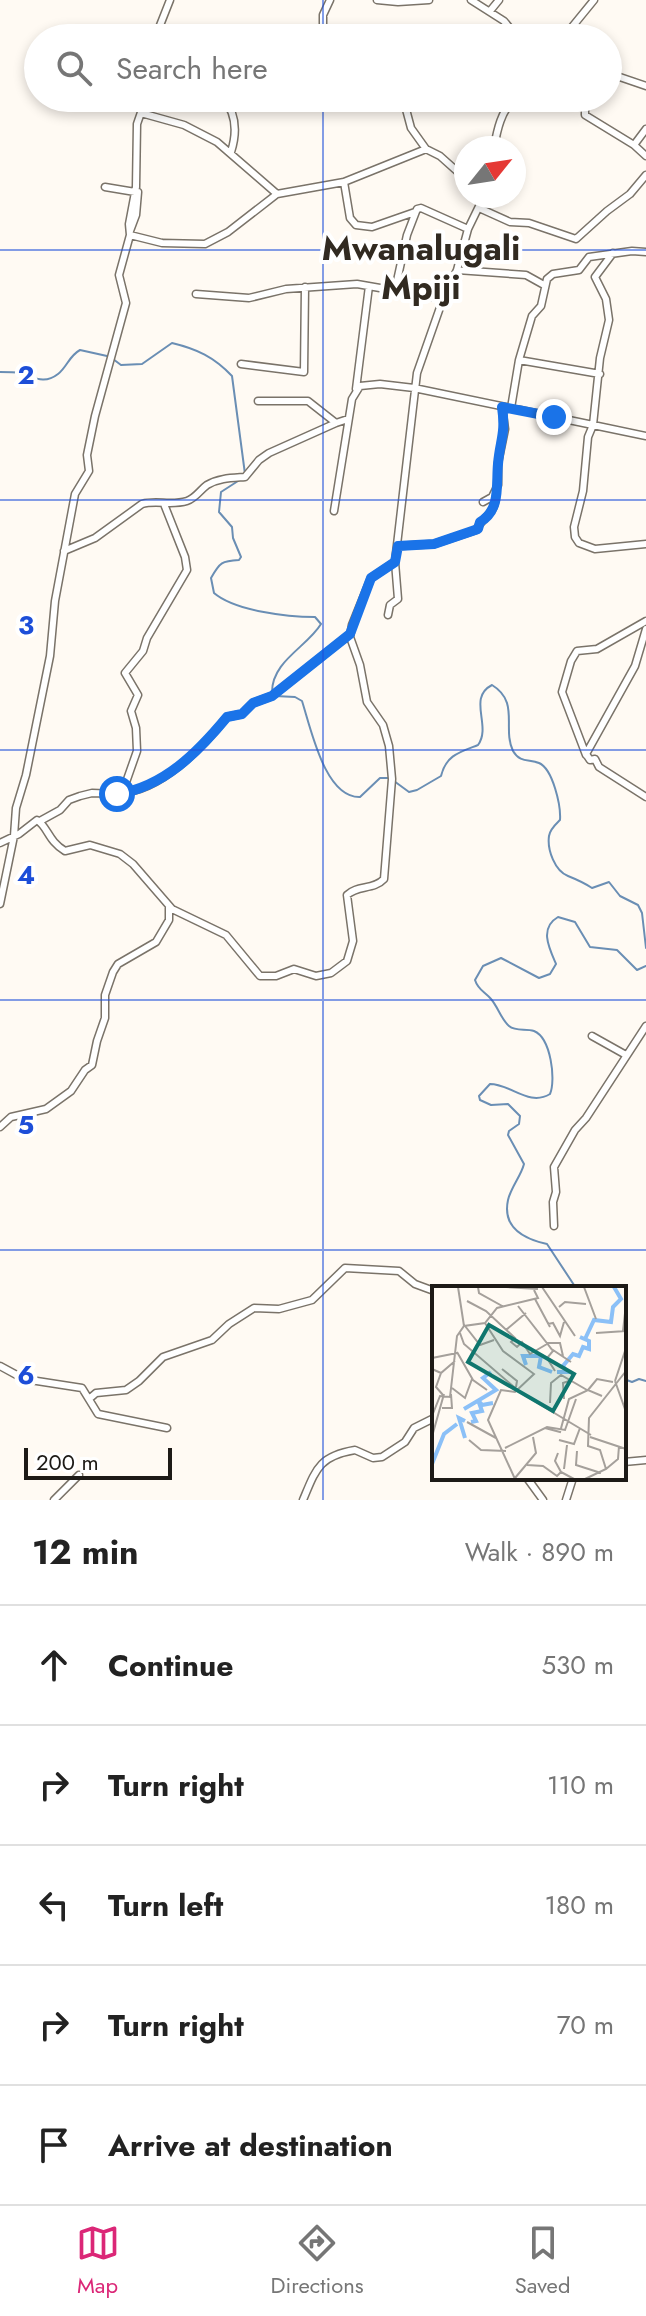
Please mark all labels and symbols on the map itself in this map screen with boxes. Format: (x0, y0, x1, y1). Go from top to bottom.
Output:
north arrow (454, 136, 526, 208)
district label: Mwanalugali Mpiji (322, 224, 520, 312)
text: 2 (17, 356, 35, 394)
route end (536, 399, 572, 435)
text: 3 (18, 606, 34, 644)
route start (99, 776, 135, 812)
text: 4 (17, 856, 35, 894)
text: 5 (18, 1106, 34, 1144)
inset map (432, 1286, 626, 1480)
text: 6 (17, 1356, 35, 1394)
scale bar (24, 1444, 172, 1480)

